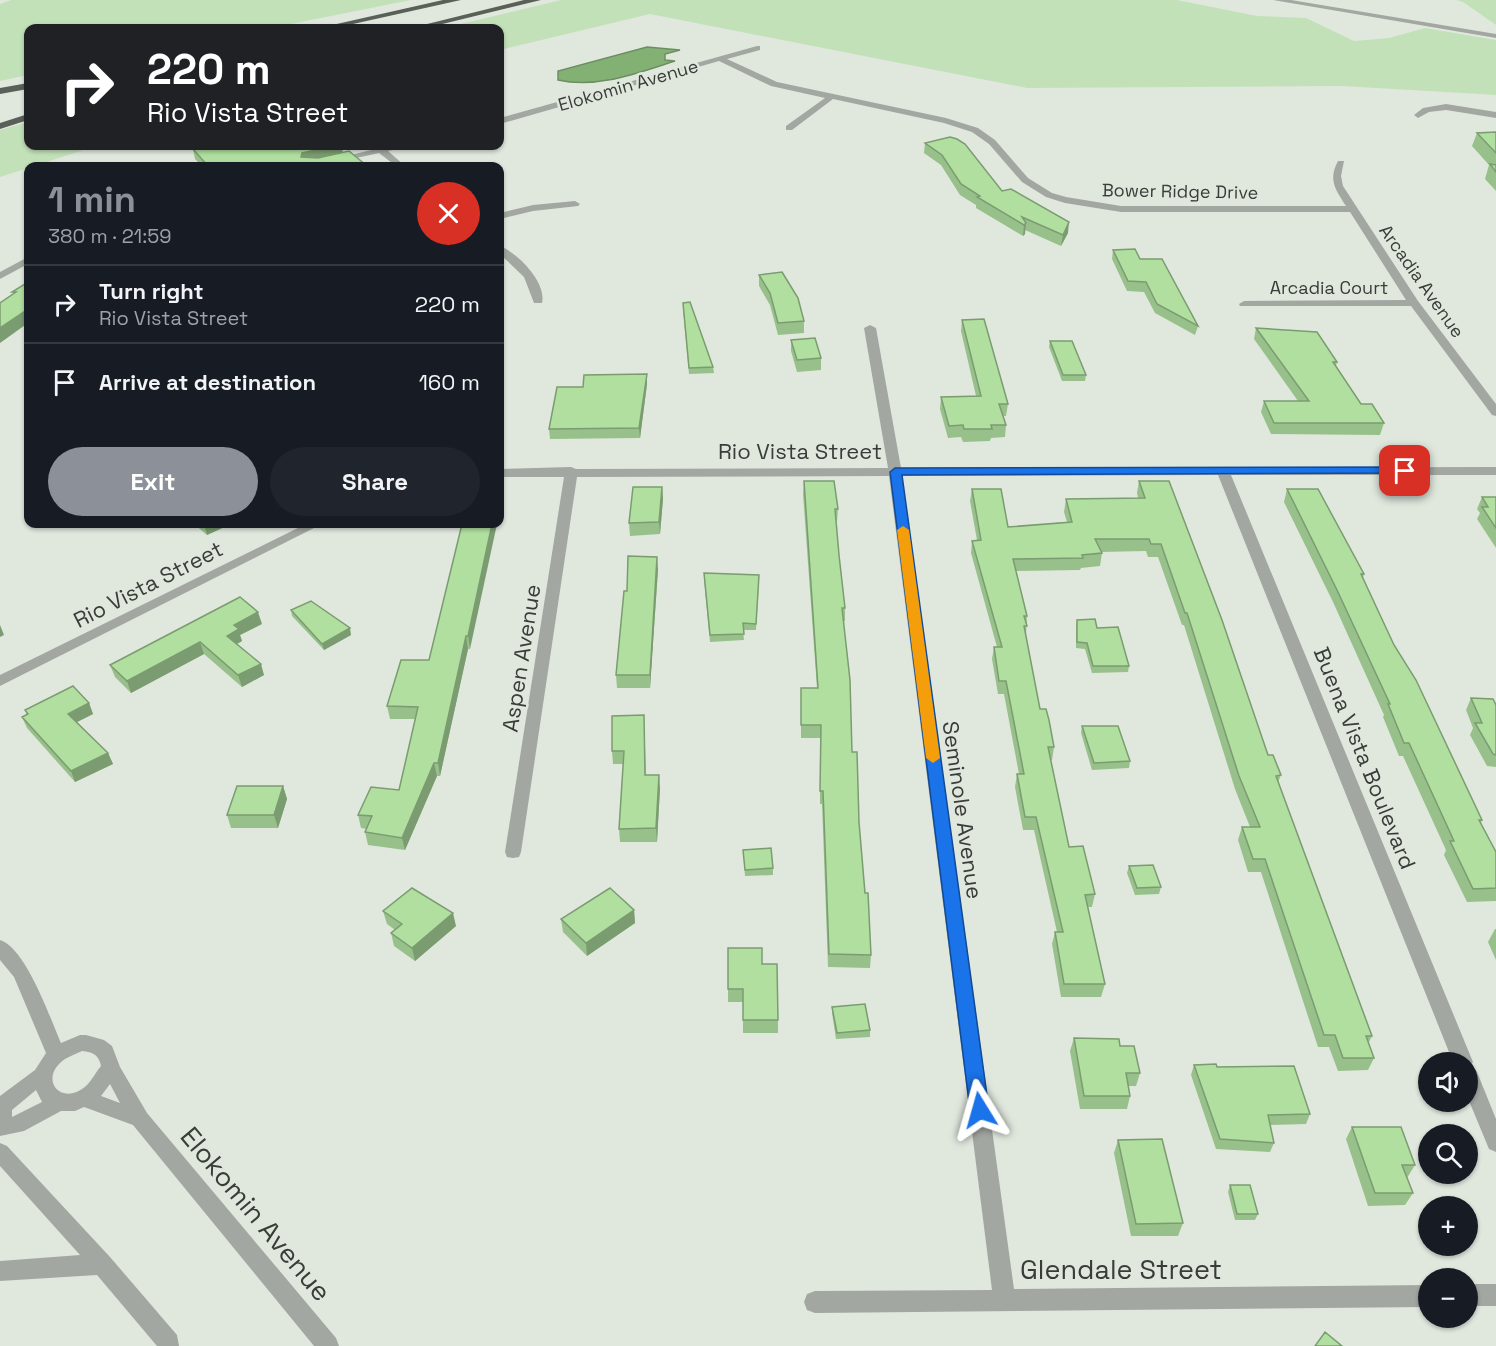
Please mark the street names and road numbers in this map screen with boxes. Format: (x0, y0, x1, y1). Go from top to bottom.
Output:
street label: Elokomin Avenue (555, 54, 701, 116)
street label: Bower Ridge Drive (1102, 178, 1258, 204)
street label: Arcadia Avenue (1374, 220, 1470, 342)
street label: Arcadia Court (1270, 276, 1388, 299)
street label: Rio Vista Street (718, 437, 882, 465)
street label: Rio Vista Street (69, 534, 227, 634)
street label: Aspen Avenue (496, 582, 546, 734)
street label: Buena Vista Boulevard (1308, 643, 1422, 873)
street label: Seminole Avenue (937, 719, 989, 901)
street label: Elokomin Avenue (173, 1120, 339, 1308)
street label: Glendale Street (1020, 1252, 1222, 1287)

